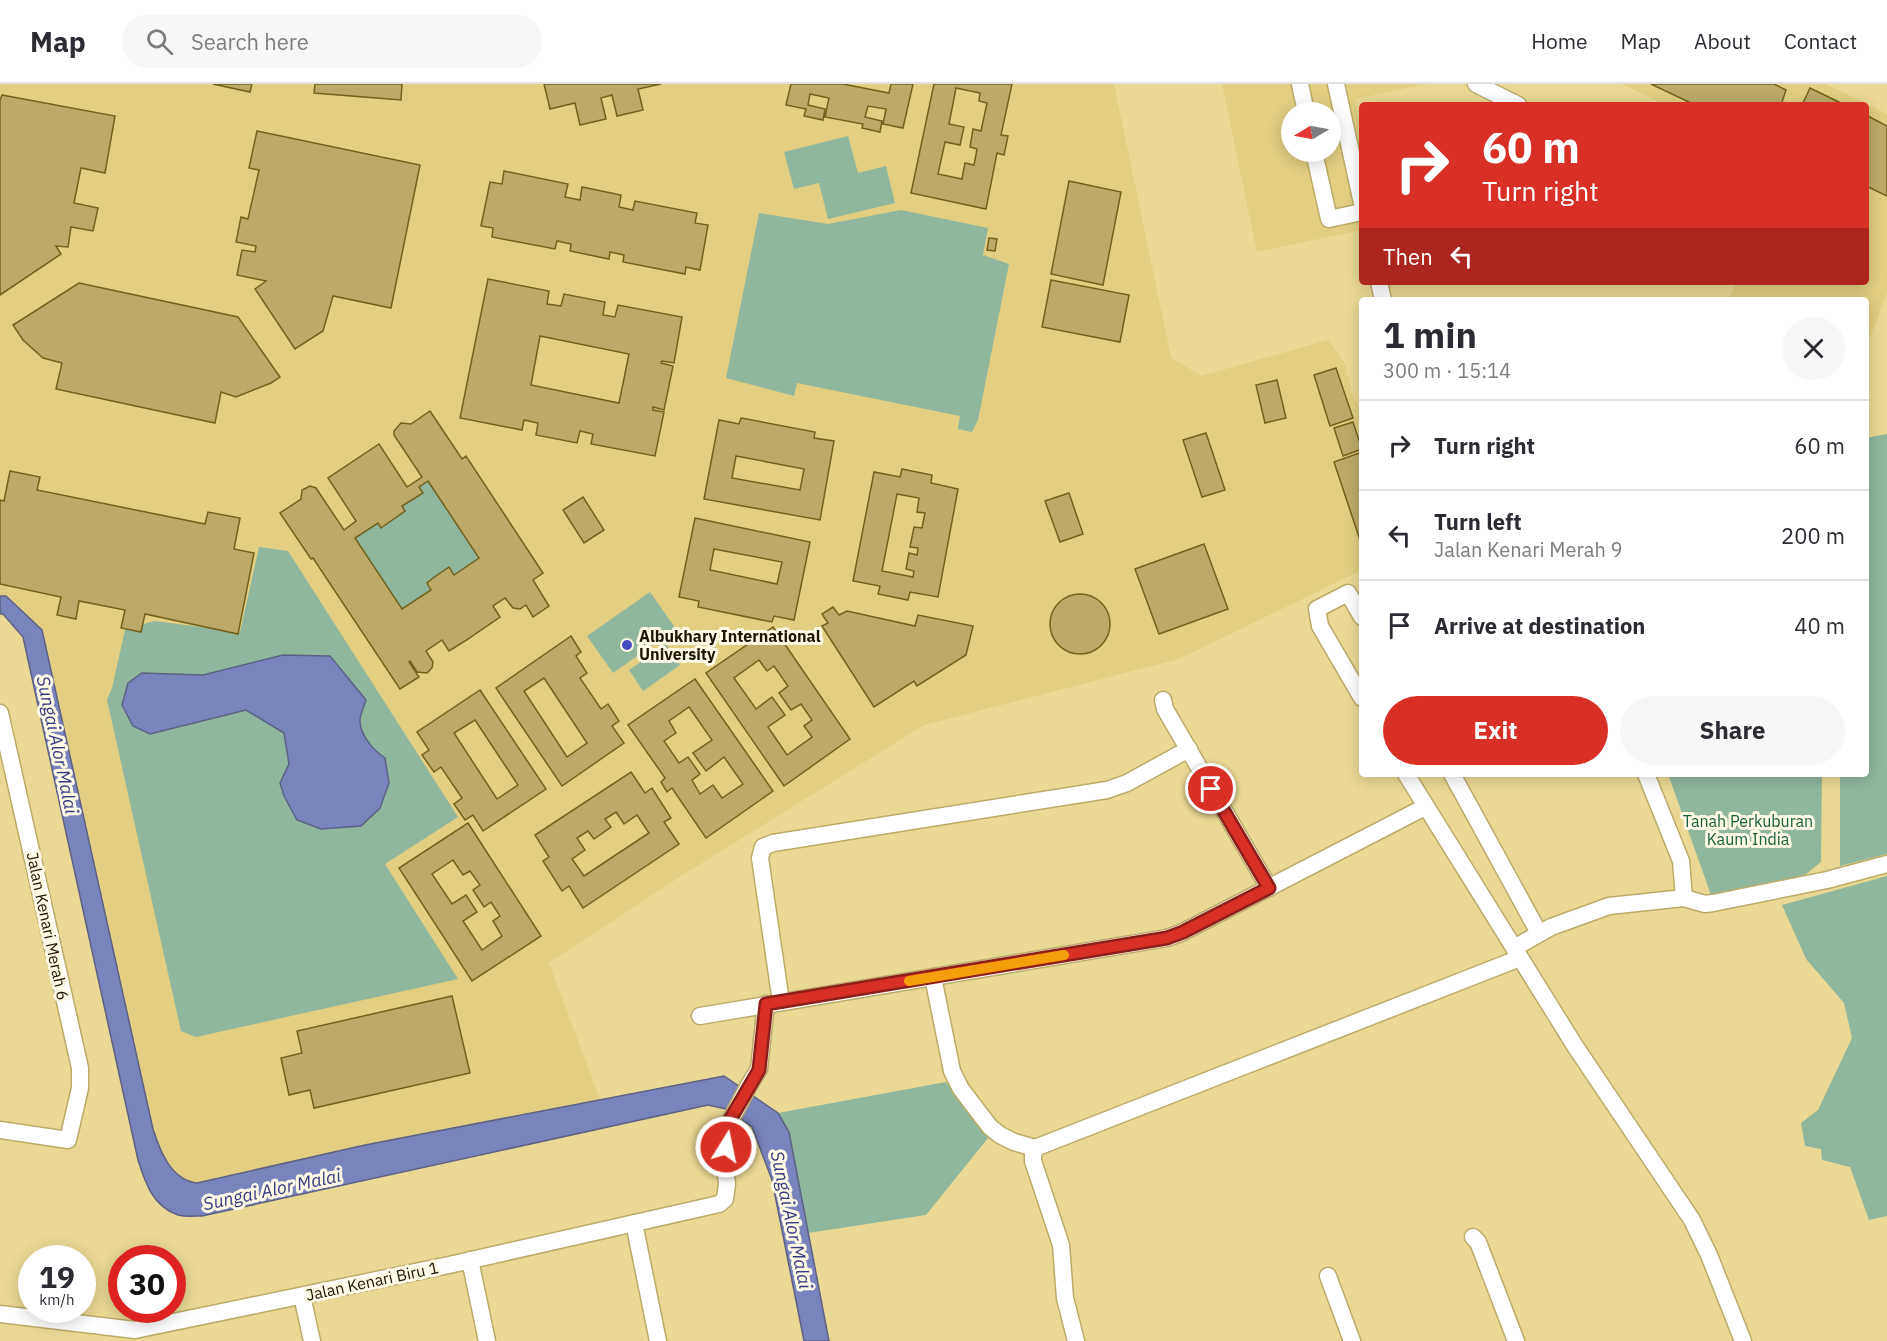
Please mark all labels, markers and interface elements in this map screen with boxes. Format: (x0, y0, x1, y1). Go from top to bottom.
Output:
search box (122, 14, 542, 68)
text: Map (30, 23, 86, 60)
icon: search (143, 25, 176, 58)
text: Search here (191, 27, 309, 56)
text: Home (1531, 27, 1588, 55)
text: Map (1621, 27, 1661, 55)
text: About (1694, 27, 1751, 55)
text: Contact (1784, 27, 1857, 55)
north arrow (1281, 102, 1341, 162)
map controls (1281, 102, 1341, 162)
text: 60 m (1482, 120, 1580, 175)
icon: right (1383, 126, 1461, 204)
text: Turn right (1482, 173, 1599, 208)
icon: left (1445, 240, 1478, 273)
text: Then (1383, 242, 1433, 271)
text: 1 min (1383, 311, 1477, 358)
button: close (1782, 317, 1845, 380)
text: 300 m · 15:14 (1383, 357, 1511, 384)
icon: right (1383, 429, 1416, 462)
text: Turn right (1434, 431, 1535, 460)
text: 60 m (1794, 431, 1845, 460)
text: Turn left (1434, 507, 1522, 536)
icon: left (1383, 519, 1416, 552)
text: 200 m (1781, 521, 1845, 550)
text: Jalan Kenari Merah 9 (1434, 536, 1623, 563)
icon: arrive (1383, 609, 1416, 642)
text: Arrive at destination (1434, 611, 1645, 640)
text: 40 m (1794, 611, 1845, 640)
place label: Albukhary International University (639, 626, 821, 664)
marker: Albukhary International University (620, 638, 634, 652)
water label: Sungai Alor Malai (32, 674, 83, 816)
button: Exit (1383, 696, 1608, 765)
button: Share (1620, 696, 1845, 765)
pin (1185, 763, 1236, 814)
icon: arrive (1194, 772, 1227, 805)
park label: Tanah Perkuburan Kaum India (1683, 811, 1813, 849)
street label: Jalan Kenari Merah 6 (23, 850, 73, 1002)
position arrow (694, 1115, 758, 1179)
water label: Sungai Alor Malai (766, 1149, 817, 1291)
water label: Sungai Alor Malai (201, 1164, 343, 1215)
speed limit sign: 30 (108, 1245, 186, 1323)
text: 19 (39, 1257, 75, 1296)
street label: Jalan Kenari Biru 1 (304, 1257, 440, 1305)
text: km/h (39, 1290, 75, 1309)

